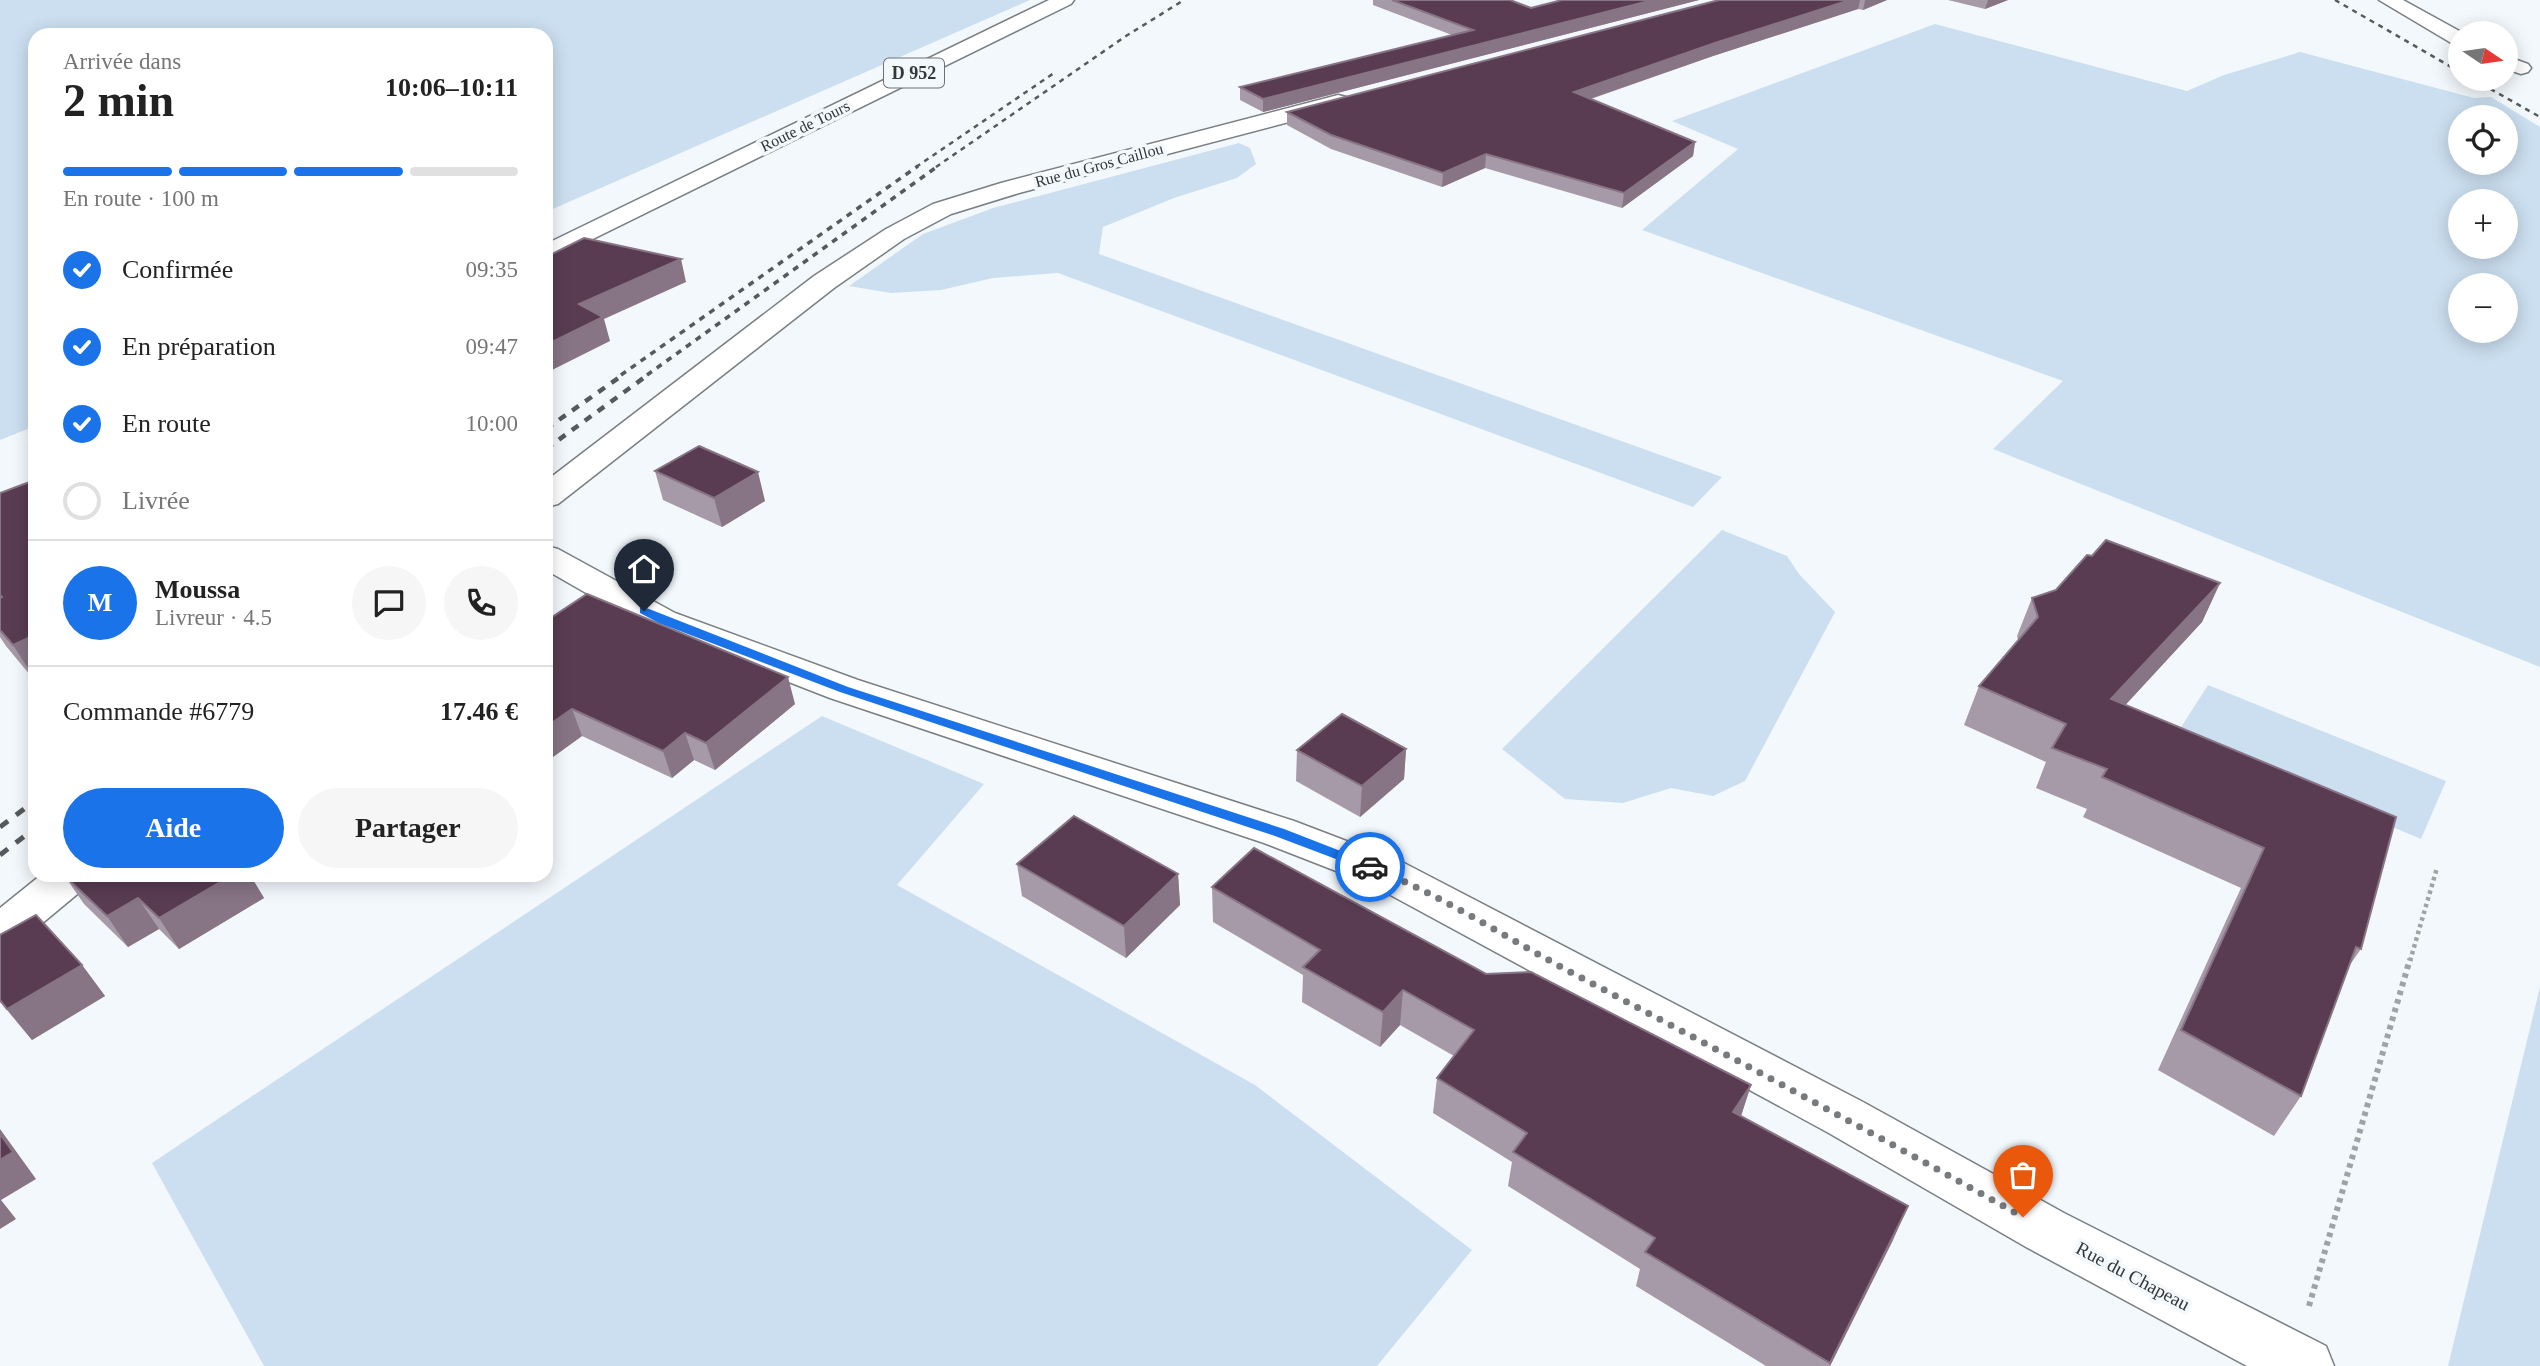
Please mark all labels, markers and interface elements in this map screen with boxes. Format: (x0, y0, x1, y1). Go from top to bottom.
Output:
north arrow (2448, 21, 2518, 91)
map controls (2448, 21, 2518, 343)
text: Arrivée dans (63, 49, 181, 74)
road number: D 952 (884, 58, 944, 88)
text: 10:06–10:11 (385, 73, 518, 102)
text: 2 min (63, 75, 174, 126)
street label: Route de Tours (758, 97, 852, 155)
button: locate (2448, 105, 2518, 175)
street label: Rue du Gros Caillou (1033, 140, 1165, 190)
text: En route · 100 m (63, 186, 219, 211)
button: + (2448, 189, 2518, 259)
icon: check (63, 251, 101, 289)
text: Confirmée (122, 255, 233, 284)
text: 09:35 (466, 257, 518, 282)
button: − (2448, 273, 2518, 343)
icon: check (63, 328, 101, 366)
text: En préparation (122, 332, 276, 361)
text: 09:47 (466, 334, 518, 359)
icon: check (63, 405, 101, 443)
text: En route (122, 409, 211, 438)
text: 10:00 (466, 411, 518, 436)
text: Livrée (122, 486, 190, 515)
pin (614, 539, 674, 611)
icon: home (625, 550, 663, 588)
button: chat (352, 566, 426, 640)
button: phone (444, 566, 518, 640)
text: Moussa (155, 575, 240, 604)
text: M (88, 588, 112, 617)
text: Livreur · 4.5 (155, 605, 272, 630)
text: Commande #6779 (63, 697, 254, 726)
text: 17.46 € (440, 697, 518, 726)
button: Aide (63, 788, 284, 868)
button: Partager (298, 788, 518, 868)
courier (1335, 832, 1405, 902)
icon: car (1351, 848, 1389, 886)
pin (1993, 1145, 2053, 1217)
icon: bag (2004, 1156, 2042, 1194)
street label: Rue du Chapeau (2073, 1237, 2194, 1315)

